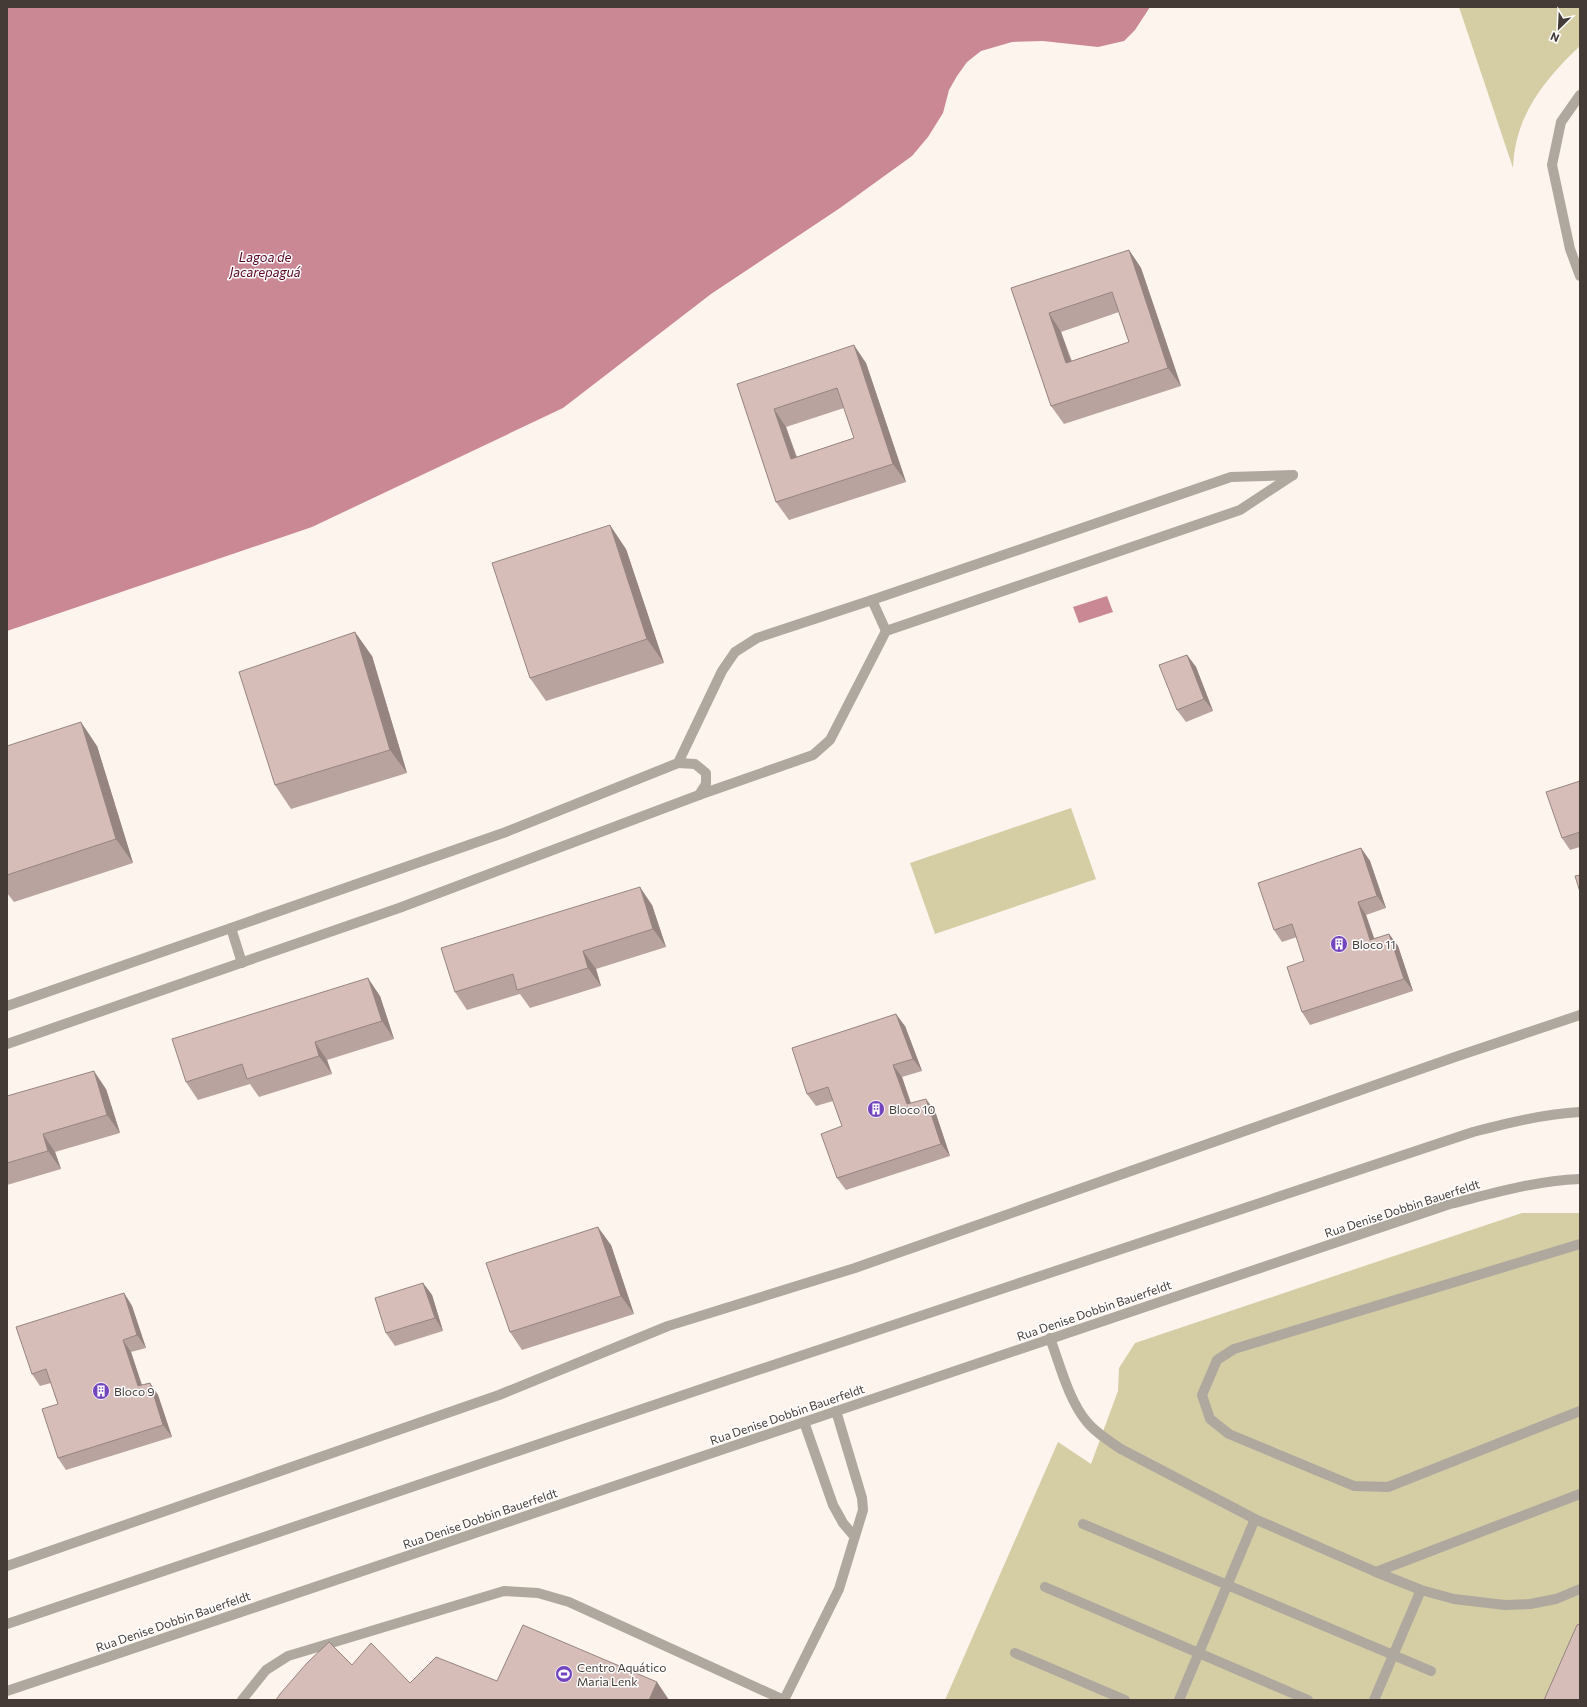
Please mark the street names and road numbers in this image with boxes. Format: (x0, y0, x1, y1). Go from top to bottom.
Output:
street label: Rua Denise Dobbin Bauerfeldt (1323, 1176, 1481, 1240)
street label: Rua Denise Dobbin Bauerfeldt (1015, 1277, 1173, 1343)
street label: Rua Denise Dobbin Bauerfeldt (708, 1381, 866, 1447)
street label: Rua Denise Dobbin Bauerfeldt (401, 1485, 559, 1551)
street label: Rua Denise Dobbin Bauerfeldt (94, 1588, 252, 1654)

